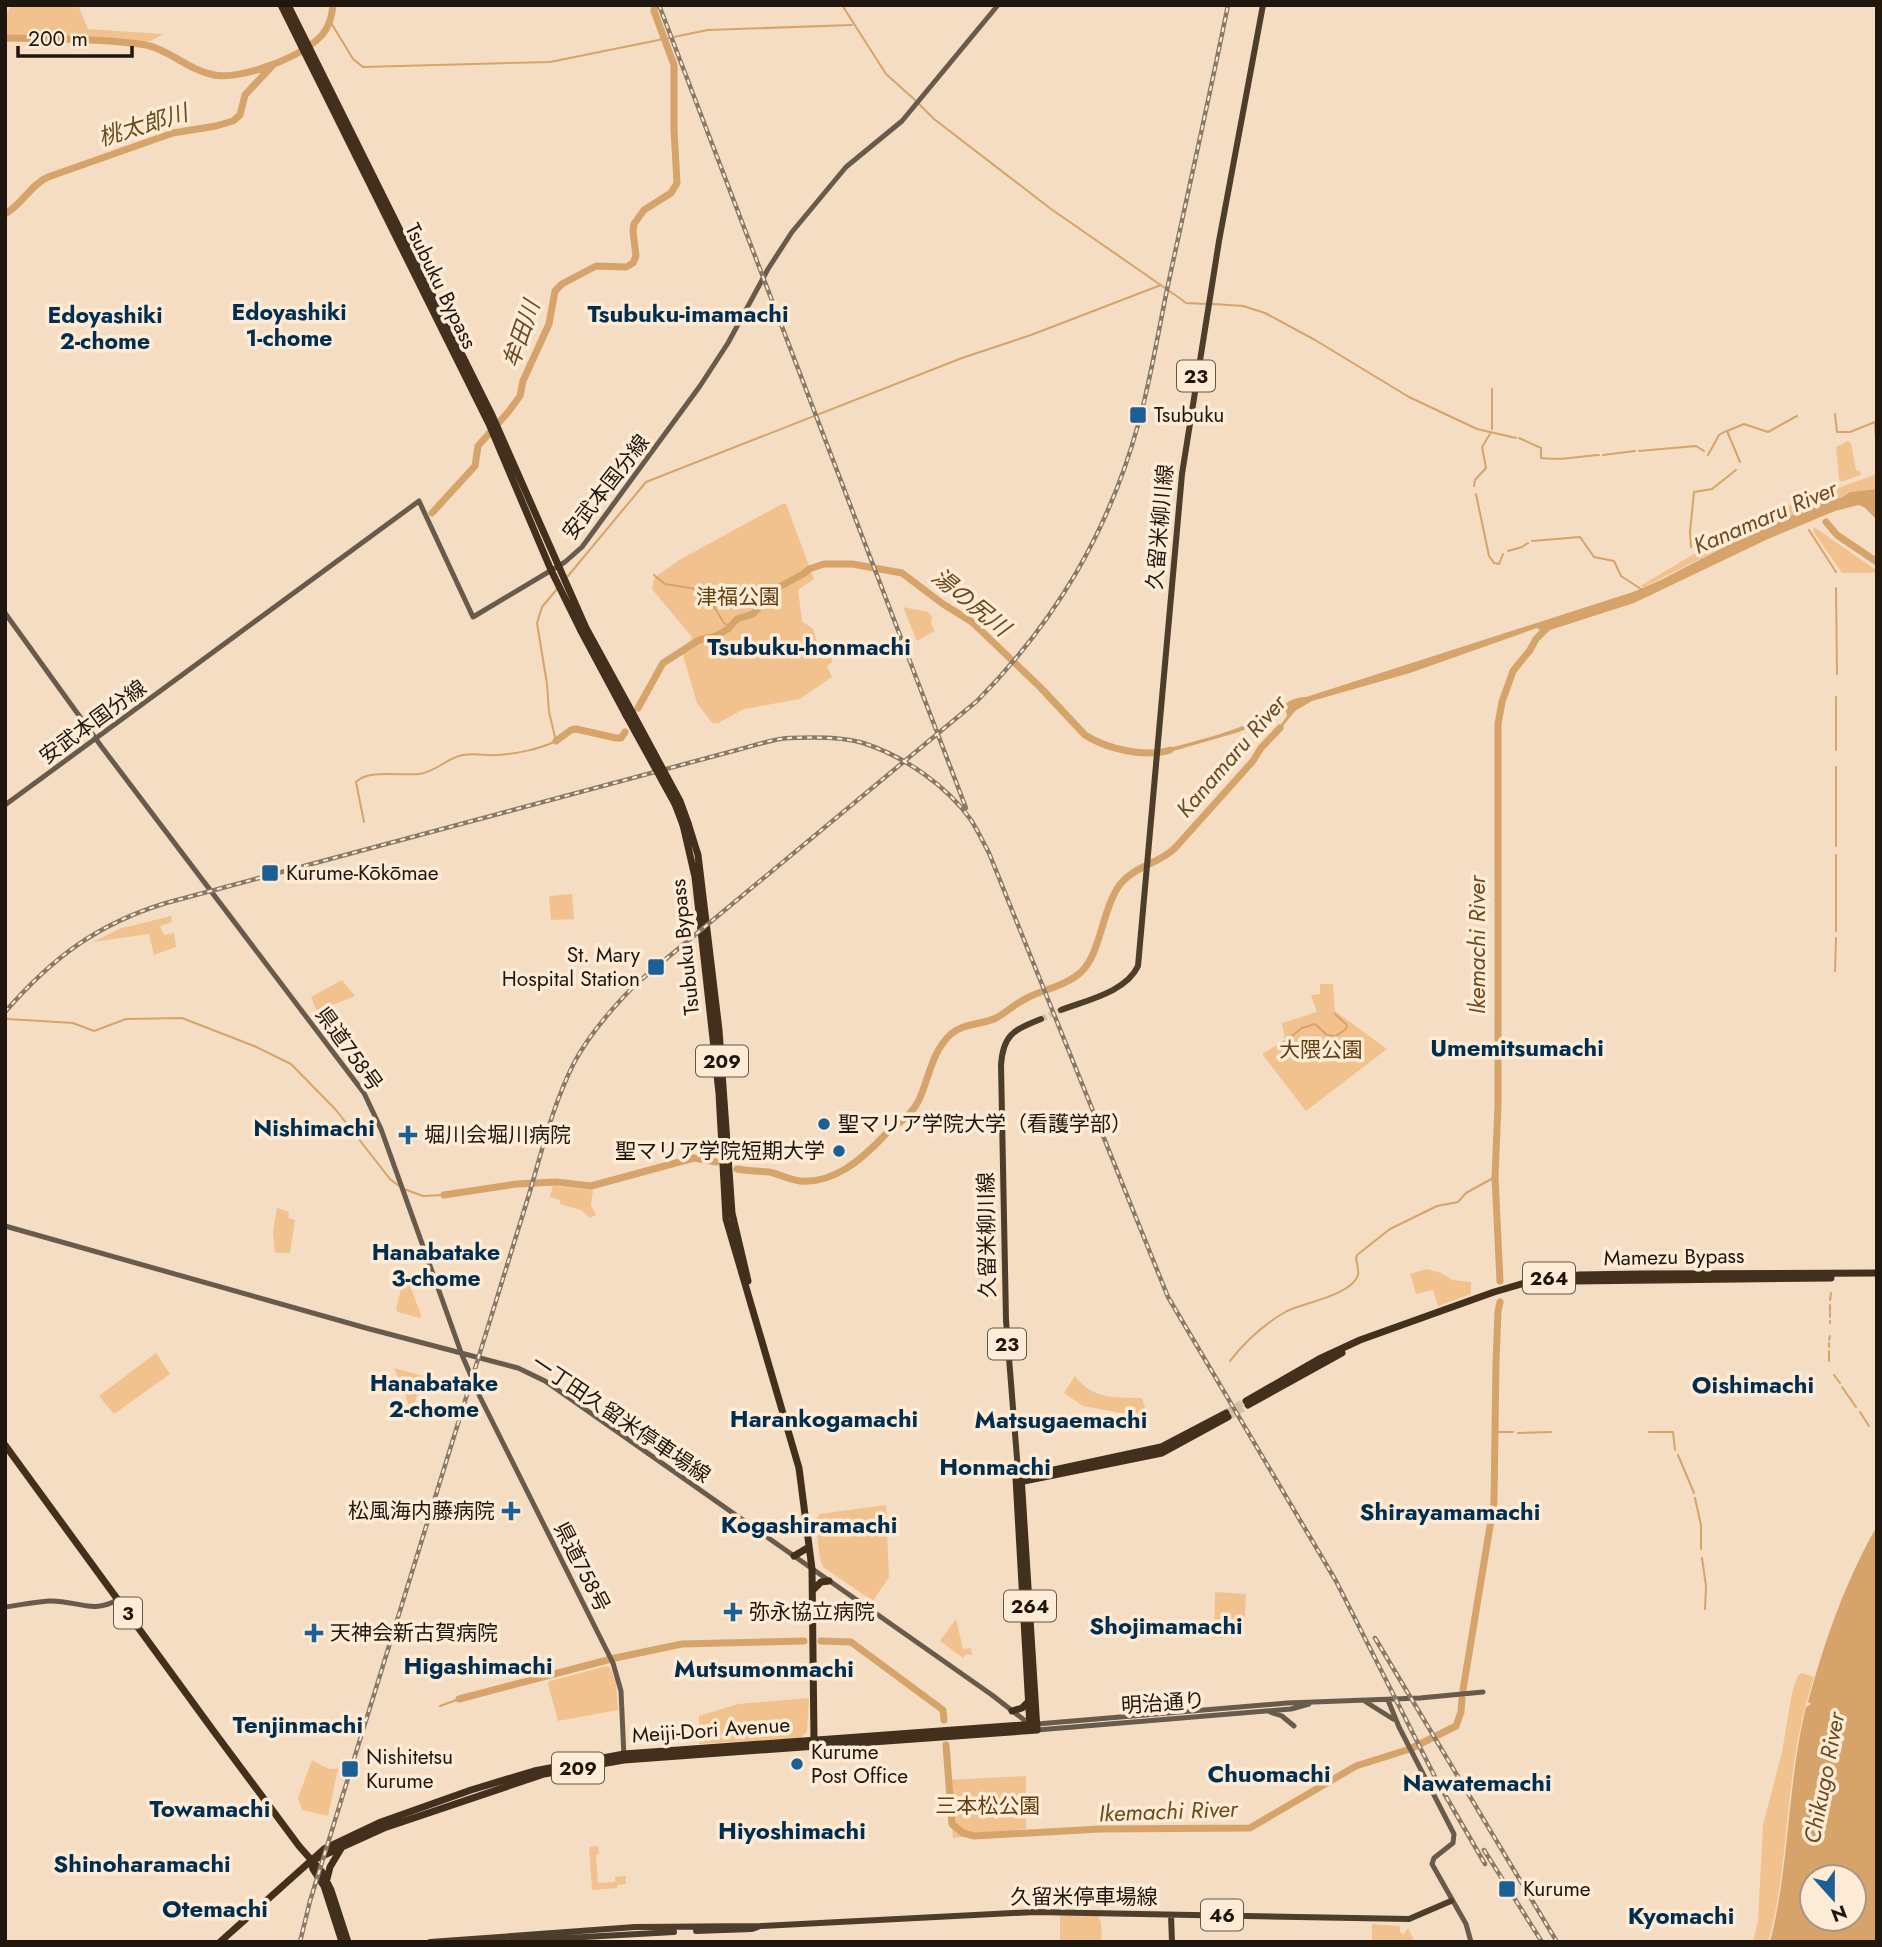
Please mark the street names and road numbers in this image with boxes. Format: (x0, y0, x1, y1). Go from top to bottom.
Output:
street label: Tsubuku Bypass (398, 218, 484, 354)
road number: 23 (1177, 360, 1215, 392)
street label: 安武本国分線 (555, 428, 657, 546)
street label: 久留米柳川線 (1140, 463, 1180, 591)
street label: 安武本国分線 (33, 673, 153, 771)
street label: Tsubuku Bypass (663, 878, 707, 1016)
street label: 県道758号 (308, 1001, 390, 1097)
road number: 209 (696, 1046, 748, 1077)
street label: 久留米柳川線 (971, 1172, 1003, 1298)
street label: Mamezu Bypass (1603, 1241, 1745, 1273)
road number: 264 (1523, 1262, 1575, 1294)
road number: 23 (988, 1328, 1026, 1360)
street label: 一丁田久留米停車場線 (526, 1348, 716, 1490)
street label: 県道758号 (547, 1517, 617, 1617)
road number: 264 (1004, 1590, 1056, 1622)
road number: 3 (114, 1597, 142, 1628)
street label: 明治通り (1120, 1685, 1206, 1721)
street label: Meiji-Dori Avenue (631, 1709, 791, 1750)
road number: 209 (552, 1752, 604, 1784)
street label: 久留米停車場線 (1011, 1882, 1158, 1912)
road number: 46 (1201, 1899, 1243, 1930)

